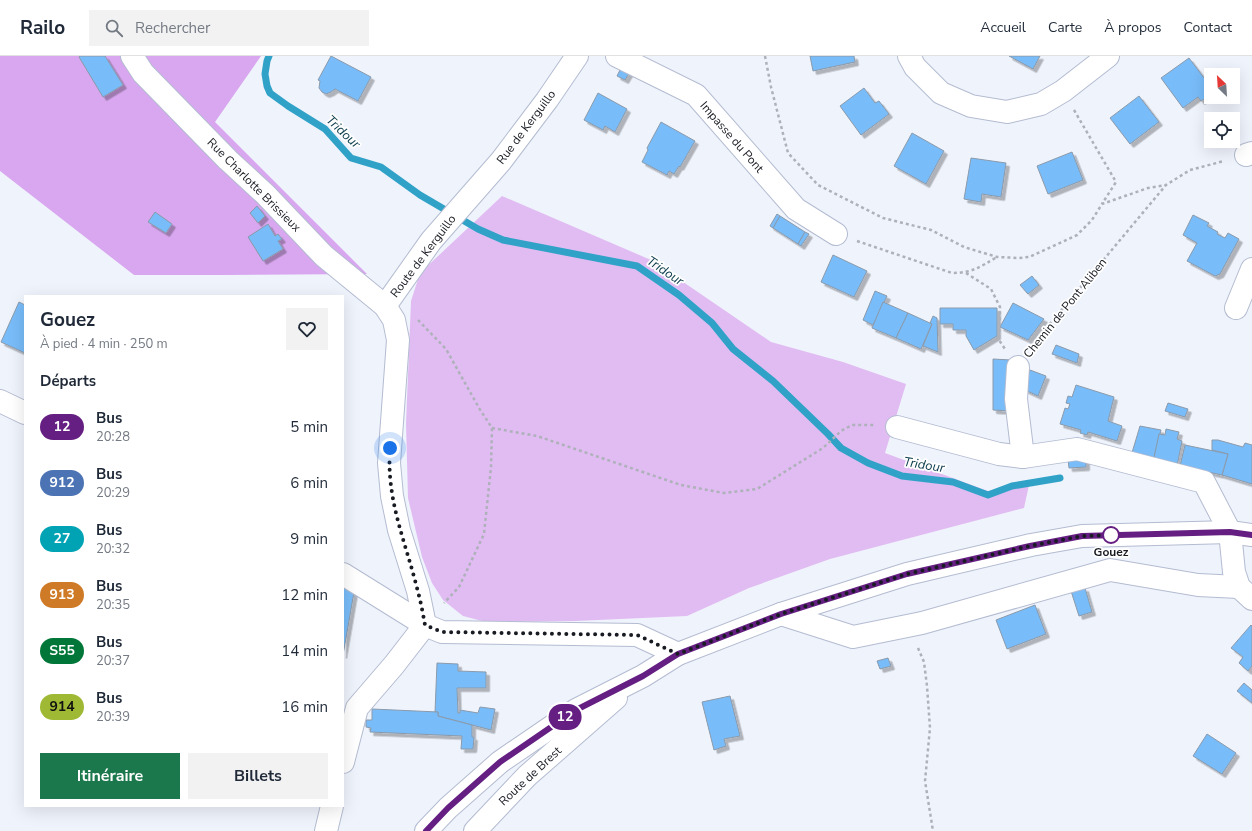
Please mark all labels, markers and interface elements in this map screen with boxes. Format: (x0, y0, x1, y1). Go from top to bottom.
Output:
search box (89, 10, 369, 46)
text: Railo (20, 15, 65, 41)
icon: search (103, 17, 125, 39)
text: Rechercher (135, 18, 210, 38)
text: Accueil (980, 18, 1026, 37)
text: Carte (1048, 18, 1082, 37)
text: À propos (1104, 18, 1162, 37)
text: Contact (1184, 18, 1232, 37)
north arrow (1204, 68, 1240, 104)
map controls (1204, 68, 1240, 148)
street label: Rue de Kerguillo (493, 86, 559, 167)
street label: Impasse du Pont (697, 98, 768, 177)
water label: Tridour (322, 111, 364, 153)
button: locate (1204, 112, 1240, 148)
street label: Rue Charlotte Brissieux (204, 135, 305, 236)
street label: Route de Kerguillo (387, 211, 460, 301)
water label: Tridour (643, 252, 687, 290)
street label: Chemin de Pont Aliben (1020, 255, 1110, 361)
text: Gouez (40, 307, 95, 333)
button: heart (286, 308, 328, 350)
text: À pied · 4 min · 250 m (40, 335, 168, 353)
text: Départs (40, 371, 96, 391)
text: Bus (96, 408, 122, 428)
text: 12 (54, 417, 70, 436)
text: 5 min (290, 417, 328, 437)
text: 20:28 (96, 428, 130, 446)
your location (380, 438, 400, 458)
water label: Tridour (902, 453, 946, 477)
text: Bus (96, 464, 122, 484)
text: 912 (49, 473, 75, 492)
text: 6 min (290, 473, 328, 493)
text: 20:29 (96, 484, 130, 502)
text: Bus (96, 520, 122, 540)
marker: Gouez (1102, 526, 1120, 544)
text: 27 (54, 529, 70, 548)
text: 9 min (290, 529, 328, 549)
text: 20:32 (96, 540, 130, 558)
place label: Gouez (1094, 544, 1129, 560)
text: Bus (96, 576, 122, 596)
text: 913 (49, 585, 75, 604)
text: 12 min (281, 585, 328, 605)
text: 20:35 (96, 596, 130, 614)
text: Bus (96, 632, 122, 652)
text: S55 (49, 641, 75, 660)
text: 14 min (281, 641, 328, 661)
text: 20:37 (96, 652, 130, 670)
text: Bus (96, 688, 122, 708)
text: 914 (49, 697, 75, 716)
text: 16 min (281, 697, 328, 717)
line badge: 12 (547, 704, 583, 730)
text: 12 (557, 707, 573, 726)
text: 20:39 (96, 708, 130, 726)
street label: Route de Brest (495, 742, 565, 809)
button: Itinéraire (40, 753, 180, 799)
button: Billets (188, 753, 328, 799)

